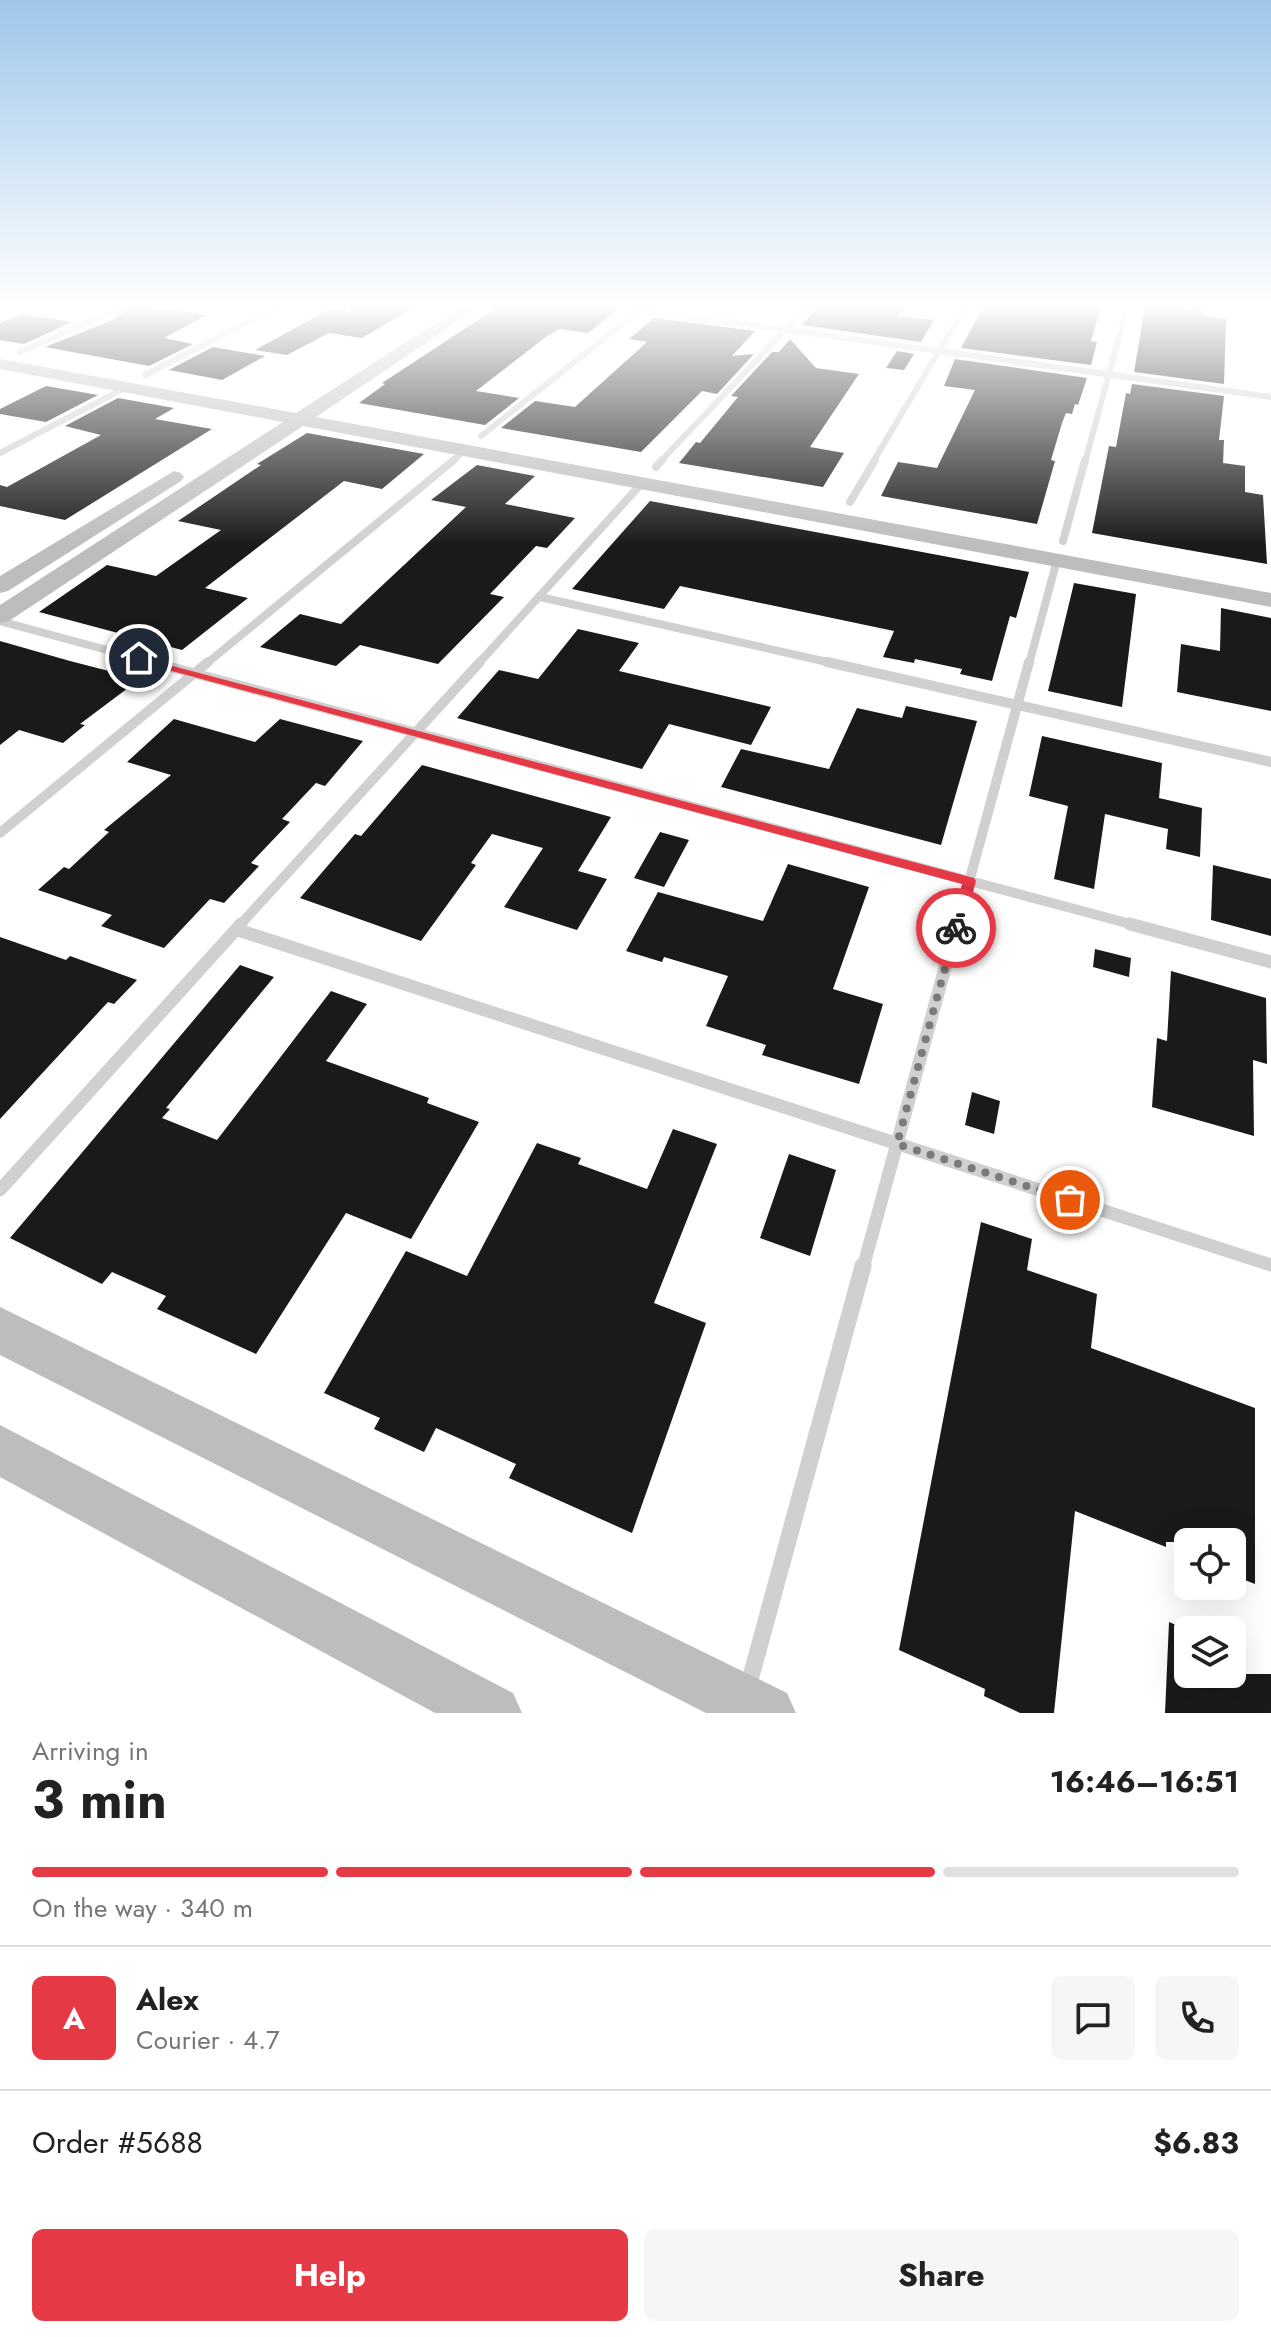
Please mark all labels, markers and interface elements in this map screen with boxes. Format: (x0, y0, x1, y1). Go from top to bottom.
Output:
pin (105, 624, 173, 692)
icon: home (117, 636, 161, 680)
courier (916, 888, 996, 968)
icon: bike (934, 906, 978, 950)
pin (1036, 1166, 1104, 1234)
icon: bag (1048, 1178, 1092, 1222)
map controls (1174, 1528, 1246, 1688)
button: locate (1174, 1528, 1246, 1600)
button: layers (1174, 1616, 1246, 1688)
text: Arriving in (32, 1732, 149, 1770)
text: 16:46–16:51 (1050, 1760, 1239, 1803)
text: 3 min (32, 1762, 167, 1838)
text: On the way · 340 m (32, 1889, 253, 1927)
button: chat (1051, 1976, 1135, 2060)
button: phone (1155, 1976, 1239, 2060)
text: Alex (136, 1978, 199, 2021)
text: A (63, 1997, 85, 2040)
text: Courier · 4.7 (136, 2021, 280, 2059)
text: Order #5688 (32, 2121, 203, 2164)
text: $6.83 (1153, 2121, 1239, 2164)
button: Help (32, 2229, 628, 2321)
button: Share (644, 2229, 1239, 2321)

